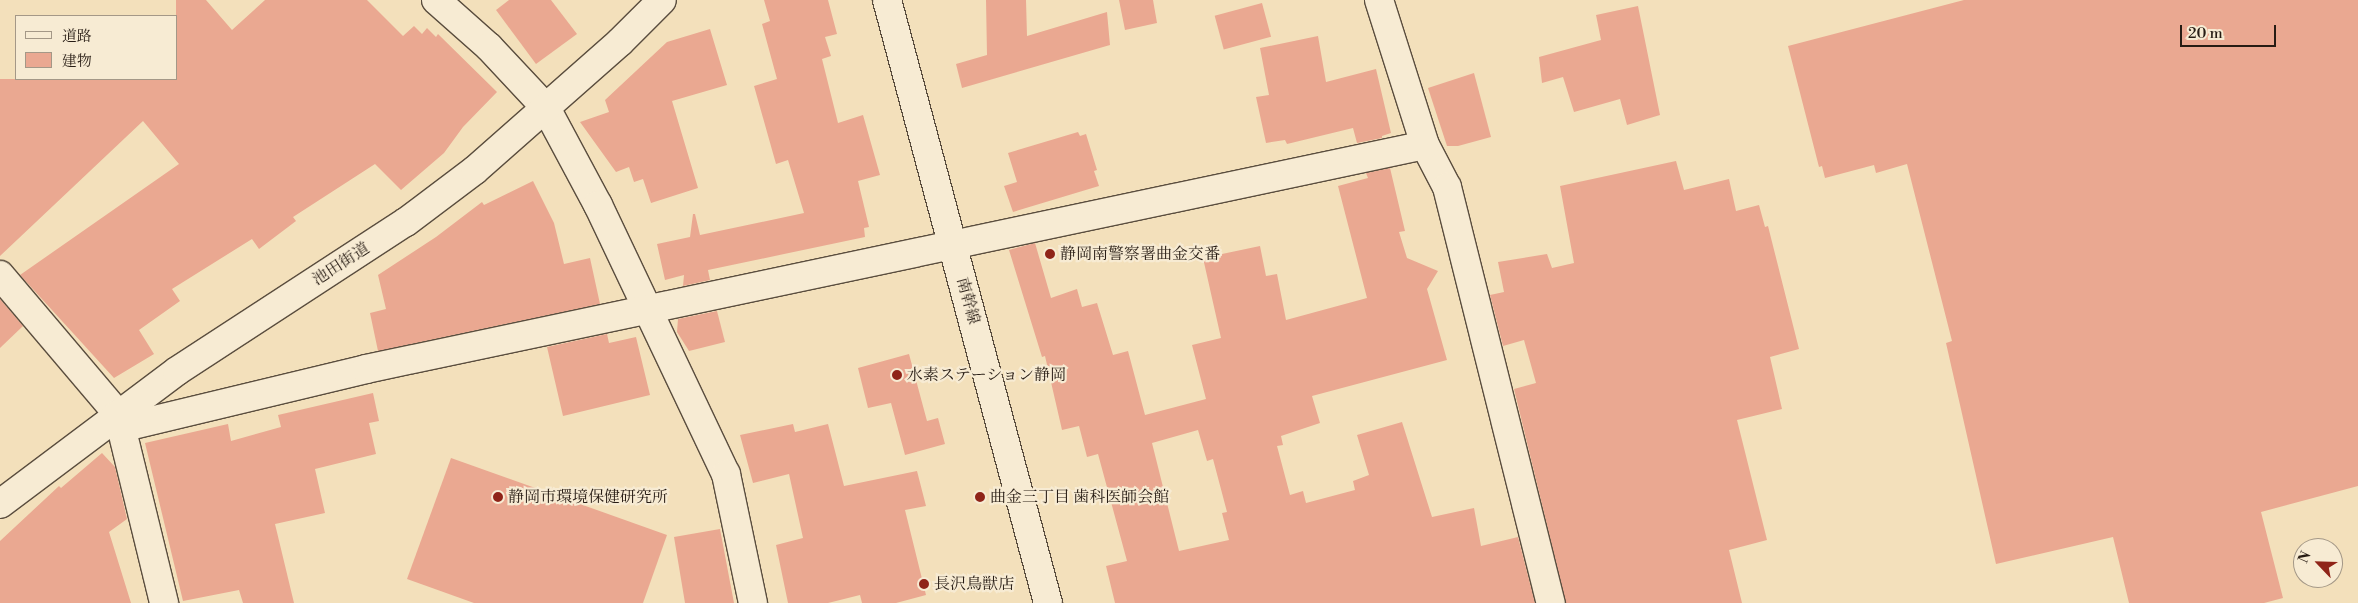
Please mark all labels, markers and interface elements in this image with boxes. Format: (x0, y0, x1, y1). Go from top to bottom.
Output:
legend (15, 15, 178, 80)
scale bar (2183, 15, 2279, 47)
text: 20 m (2188, 24, 2223, 43)
text: 道路 (62, 27, 92, 46)
text: 建物 (62, 52, 92, 71)
street label: 池田街道 (309, 239, 373, 289)
place label: 静岡南警察署曲金交番 (1060, 244, 1220, 264)
marker: 静岡南警察署曲金交番 (1044, 248, 1056, 260)
street label: 南幹線 (953, 275, 983, 327)
place label: 水素ステーション静岡 (907, 365, 1067, 385)
marker: 水素ステーション静岡 (891, 369, 903, 381)
place label: 静岡市環境保健研究所 (508, 487, 668, 507)
place label: 曲金三丁目 歯科医師会館 (990, 487, 1169, 507)
marker: 静岡市環境保健研究所 (492, 491, 504, 503)
marker: 曲金三丁目 歯科医師会館 (974, 491, 986, 503)
north arrow (2293, 538, 2343, 588)
text: N (2295, 549, 2316, 566)
place label: 長沢鳥獣店 (934, 574, 1014, 594)
marker: 長沢鳥獣店 (918, 578, 930, 590)

